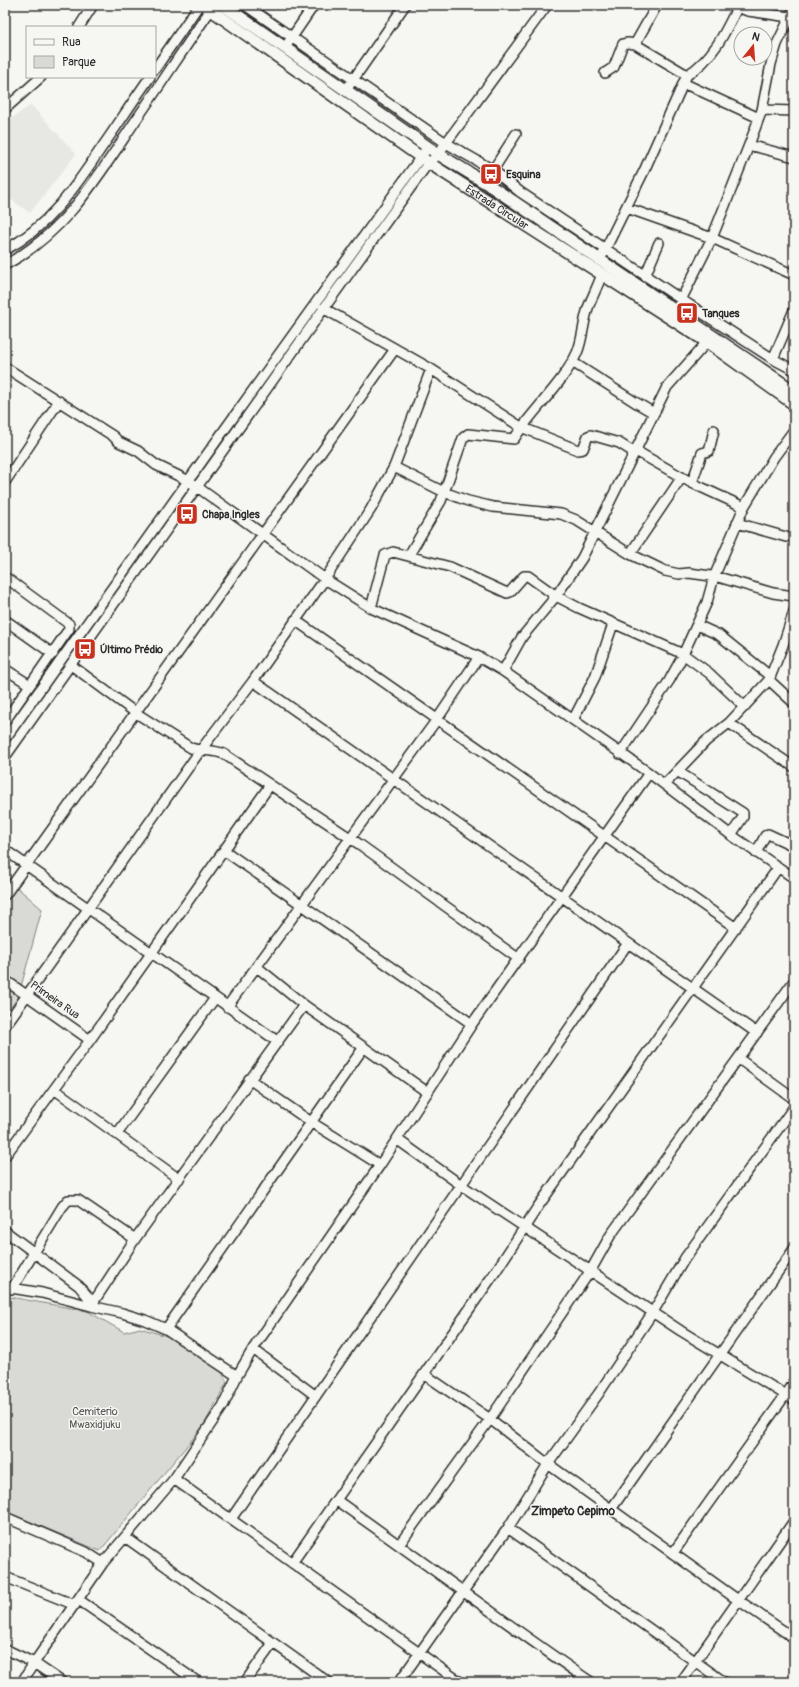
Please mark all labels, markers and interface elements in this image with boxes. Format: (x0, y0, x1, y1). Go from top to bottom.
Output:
legend (26, 26, 156, 78)
north arrow (733, 26, 773, 66)
text: N (750, 30, 762, 44)
text: Rua (62, 35, 81, 50)
text: Parque (62, 55, 96, 70)
bus stop icon: Esquina (478, 161, 504, 187)
place label: Esquina (506, 168, 541, 181)
street label: Estrada Circular (463, 182, 531, 232)
bus stop icon: Tanques (674, 300, 700, 326)
place label: Tanques (701, 307, 740, 320)
bus stop icon: Chapa Ingles (174, 501, 200, 527)
place label: Chapa Ingles (202, 508, 260, 521)
bus stop icon: Último Prédio (72, 636, 98, 662)
place label: Último Prédio (100, 643, 163, 656)
street label: Primeira Rua (28, 978, 82, 1022)
park label: Cemiterio Mwaxidjuku (69, 1405, 121, 1431)
district label: Zimpeto Cepimo (531, 1504, 616, 1519)

